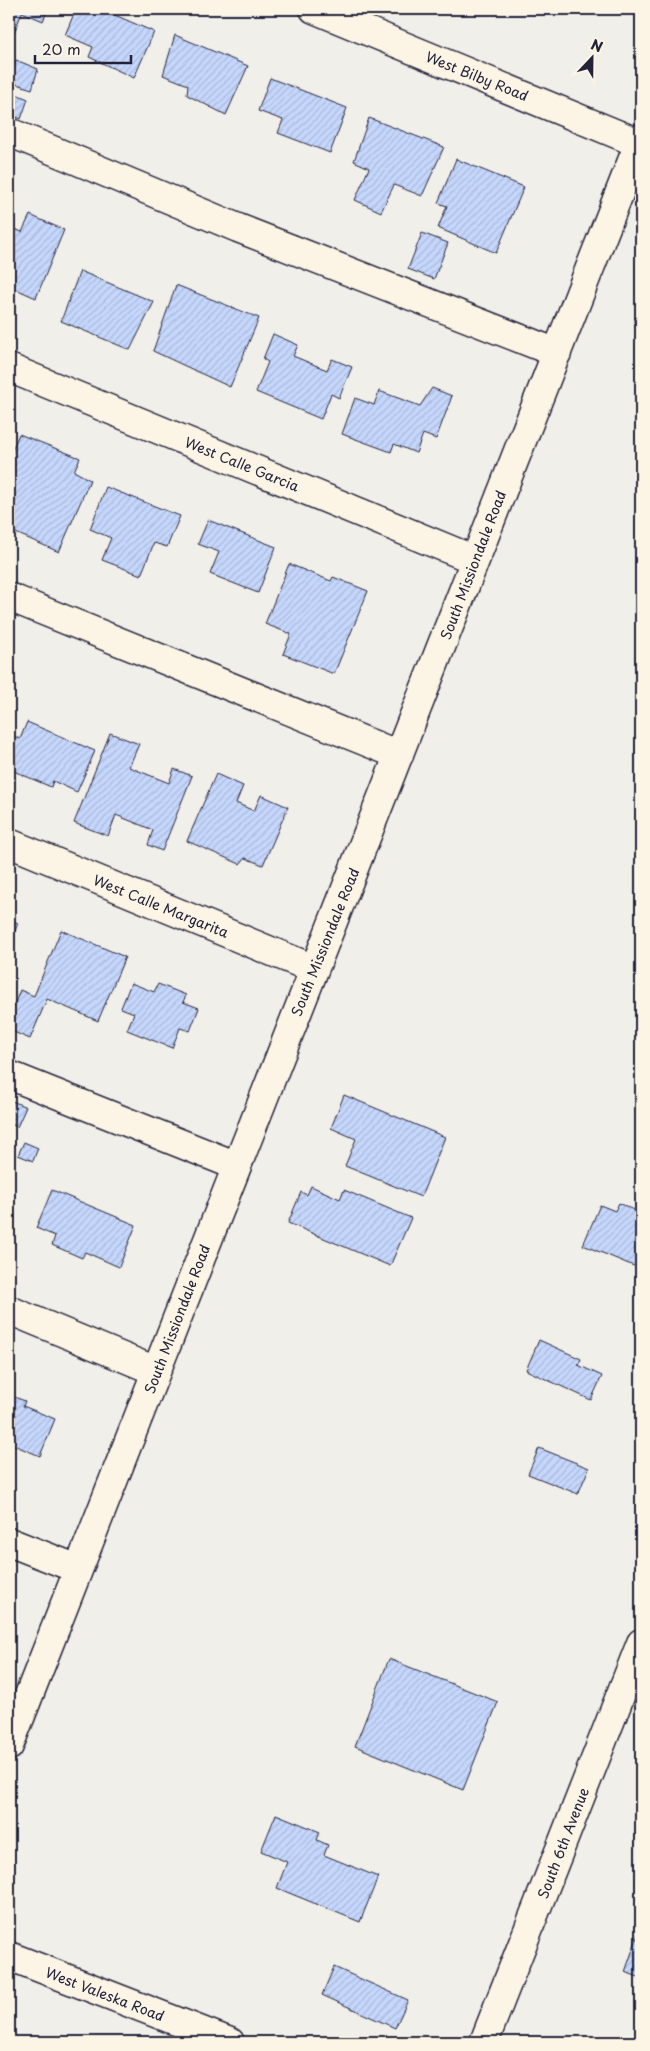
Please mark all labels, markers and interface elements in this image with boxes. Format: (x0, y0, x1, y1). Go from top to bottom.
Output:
scale bar (35, 32, 131, 64)
north arrow (568, 32, 618, 82)
text: N (588, 34, 606, 57)
text: 20 m (42, 37, 81, 60)
street label: West Bilby Road (423, 46, 531, 106)
street label: West Calle Garcia (182, 431, 303, 497)
street label: South Missiondale Road (435, 487, 511, 643)
street label: South Missiondale Road (286, 865, 364, 1019)
street label: West Calle Margarita (90, 869, 232, 943)
street label: South Missiondale Road (139, 1241, 215, 1397)
street label: South 6th Avenue (532, 1784, 594, 1902)
street label: West Valeska Road (43, 1962, 167, 2026)

